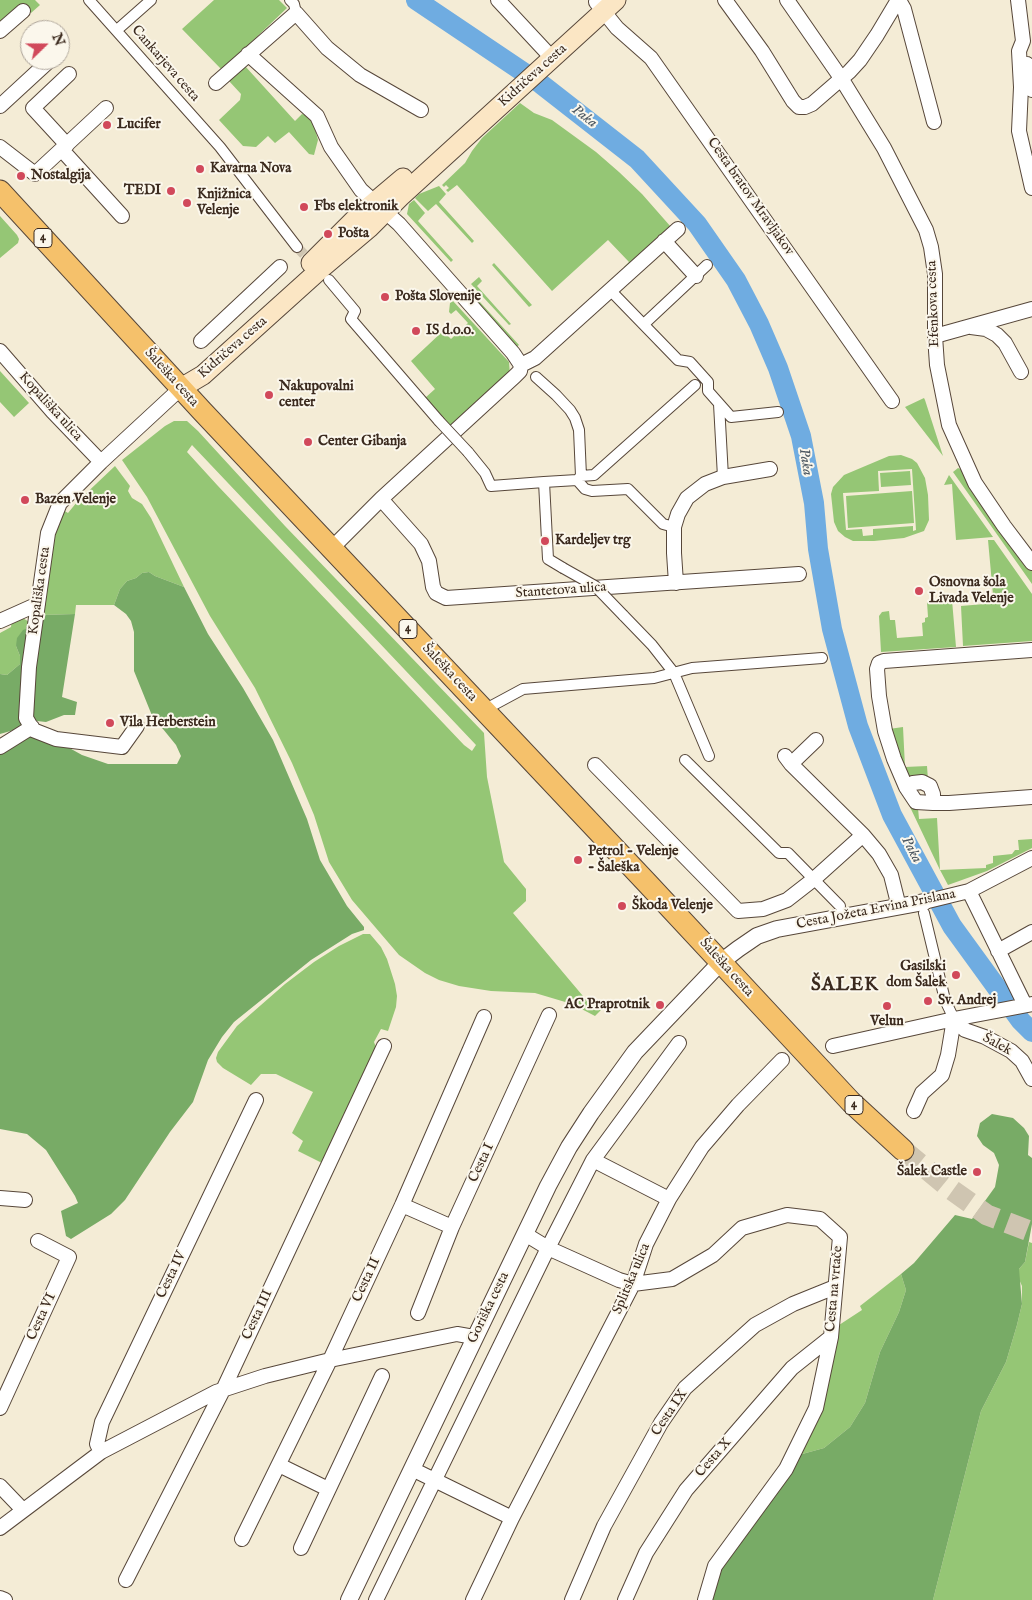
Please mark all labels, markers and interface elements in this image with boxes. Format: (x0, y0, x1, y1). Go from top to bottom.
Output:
north arrow (20, 20, 70, 70)
street label: Cankarjeva cesta (127, 22, 203, 106)
text: N (47, 31, 69, 49)
street label: Kidričeva cesta (495, 41, 571, 111)
water label: Paka (568, 101, 600, 133)
place label: Lucifer (117, 117, 161, 133)
marker: Lucifer (101, 119, 113, 131)
street label: Cesta bratov Mravljakov (703, 135, 797, 259)
place label: Kavarna Nova (210, 161, 291, 177)
marker: Kavarna Nova (194, 163, 206, 175)
place label: Nostalgija (31, 168, 91, 184)
marker: Nostalgija (15, 170, 27, 182)
place label: TEDI (124, 183, 161, 199)
marker: TEDI (165, 185, 177, 197)
place label: Knjižnica Velenje (197, 187, 251, 220)
marker: Knjižnica Velenje (181, 197, 193, 209)
place label: Fbs elektronik (314, 199, 399, 215)
marker: Fbs elektronik (298, 201, 310, 213)
place label: Pošta (338, 226, 369, 242)
road number: 4 (34, 228, 52, 248)
marker: Pošta (322, 228, 334, 240)
street label: Efenkova cesta (924, 260, 944, 348)
place label: Pošta Slovenije (395, 289, 481, 305)
marker: Pošta Slovenije (379, 291, 391, 303)
street label: Kidričeva cesta (195, 313, 271, 383)
place label: IS d.o.o. (426, 323, 474, 339)
marker: IS d.o.o. (410, 325, 422, 337)
street label: Šaleška cesta (140, 345, 202, 411)
street label: Kopališka ulica (15, 369, 85, 445)
place label: Nakupovalni center (279, 379, 354, 412)
marker: Nakupovalni center (263, 389, 275, 401)
place label: Center Gibanja (318, 434, 406, 450)
marker: Center Gibanja (302, 436, 314, 448)
water label: Paka (794, 447, 816, 477)
place label: Bazen Velenje (35, 492, 116, 508)
marker: Bazen Velenje (19, 494, 31, 506)
place label: Kardeljev trg (555, 533, 631, 549)
marker: Kardeljev trg (539, 535, 551, 547)
street label: Kopališka cesta (26, 546, 54, 636)
place label: Osnovna šola Livada Velenje (929, 575, 1014, 608)
street label: Stantetova ulica (515, 579, 607, 603)
marker: Osnovna šola Livada Velenje (913, 585, 925, 597)
road number: 4 (399, 620, 417, 638)
street label: Šaleška cesta (418, 641, 480, 705)
place label: Vila Herberstein (120, 715, 216, 731)
marker: Vila Herberstein (104, 717, 116, 729)
water label: Paka (897, 834, 925, 866)
place label: Petrol - Velenje - Šaleška (588, 844, 678, 876)
marker: Petrol - Velenje - Šaleška (572, 854, 584, 866)
street label: Cesta Jožeta Ervina Prislana (795, 886, 957, 934)
place label: Škoda Velenje (632, 898, 713, 914)
marker: Škoda Velenje (616, 900, 628, 912)
street label: Šaleška cesta (695, 935, 757, 1001)
place label: Gasilski dom Šalek (886, 959, 946, 992)
marker: Gasilski dom Šalek (950, 969, 962, 981)
district label: ŠALEK (810, 975, 880, 997)
place label: Sv. Andrej (938, 993, 996, 1009)
marker: Sv. Andrej (922, 995, 934, 1007)
place label: AC Praprotnik (565, 997, 650, 1013)
marker: AC Praprotnik (654, 999, 666, 1011)
marker: Velun (881, 1000, 893, 1012)
place label: Velun (870, 1014, 904, 1030)
street label: Šalek (979, 1030, 1015, 1060)
road number: 4 (845, 1096, 863, 1114)
street label: Cesta I (466, 1141, 498, 1185)
place label: Šalek Castle (897, 1164, 967, 1180)
marker: Šalek Castle (971, 1166, 983, 1178)
street label: Splitska ulica (610, 1241, 654, 1317)
street label: Cesta na vrtače (823, 1245, 847, 1333)
street label: Cesta IV (153, 1249, 191, 1301)
street label: Cesta II (349, 1255, 385, 1305)
street label: Goriška cesta (465, 1270, 513, 1346)
street label: Cesta III (239, 1287, 277, 1343)
street label: Cesta VI (24, 1291, 60, 1343)
street label: Cesta IX (648, 1386, 692, 1440)
street label: Cesta X (692, 1435, 736, 1481)

